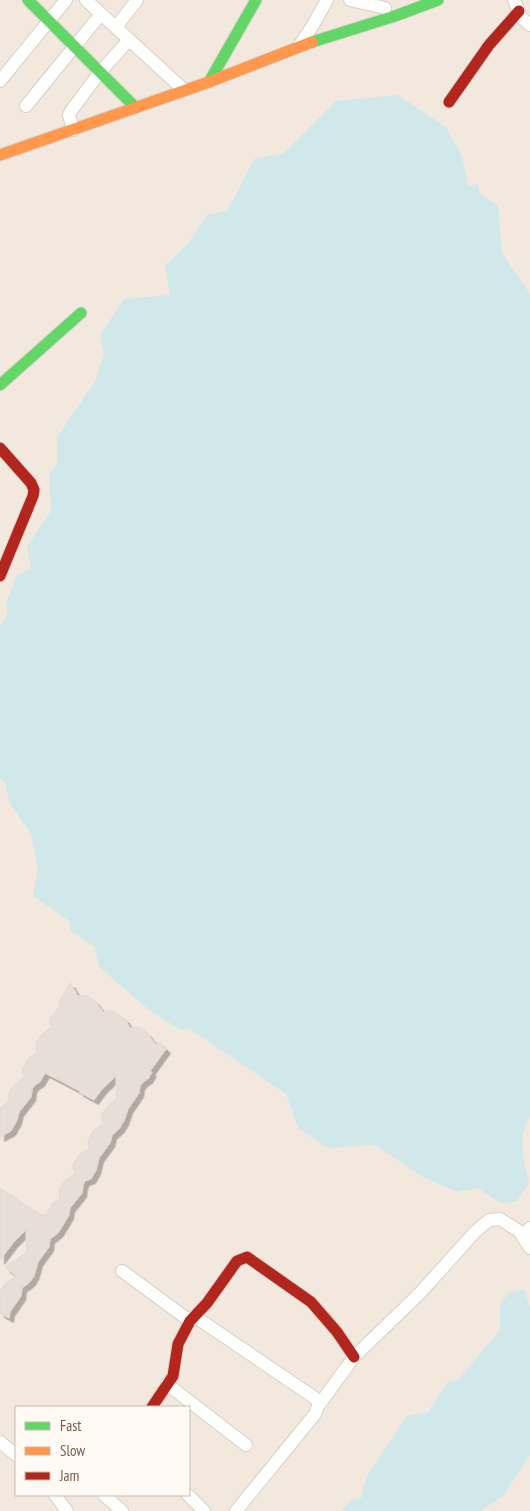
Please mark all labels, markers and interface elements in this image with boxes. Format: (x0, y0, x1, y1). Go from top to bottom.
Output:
legend (15, 1406, 190, 1496)
text: Fast (60, 1416, 81, 1435)
text: Slow (60, 1441, 85, 1460)
text: Jam (59, 1466, 79, 1485)

